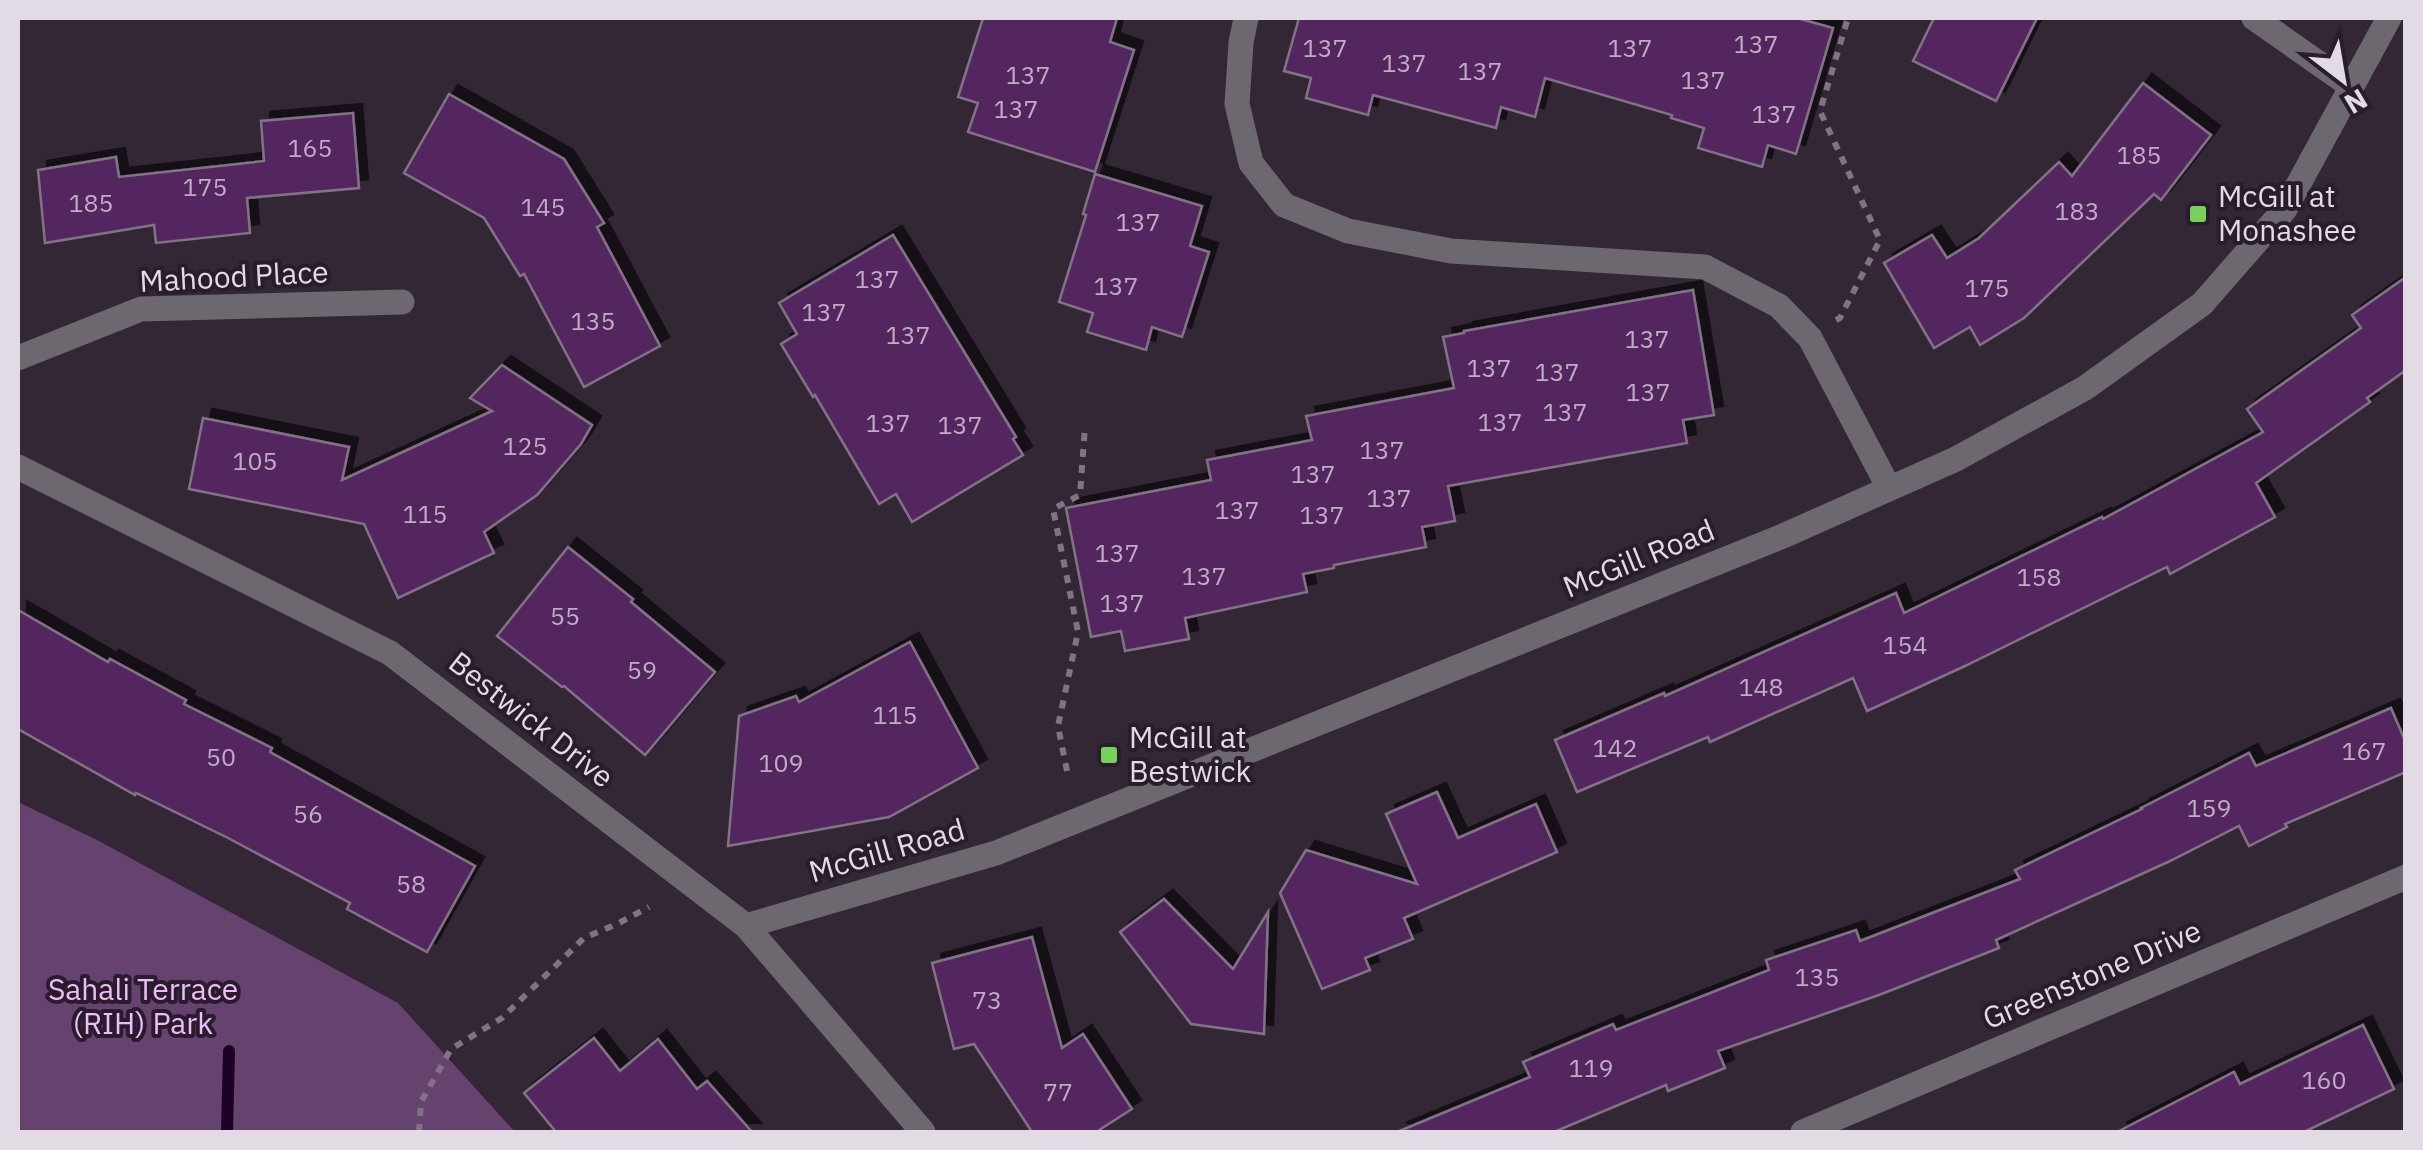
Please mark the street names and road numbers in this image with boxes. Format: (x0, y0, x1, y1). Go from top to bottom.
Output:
street label: Mahood Place (138, 251, 329, 300)
street label: McGill Road (1557, 510, 1720, 606)
street label: Bestwick Drive (441, 642, 622, 795)
street label: McGill Road (804, 809, 969, 890)
street label: Greenstone Drive (1976, 910, 2207, 1037)

